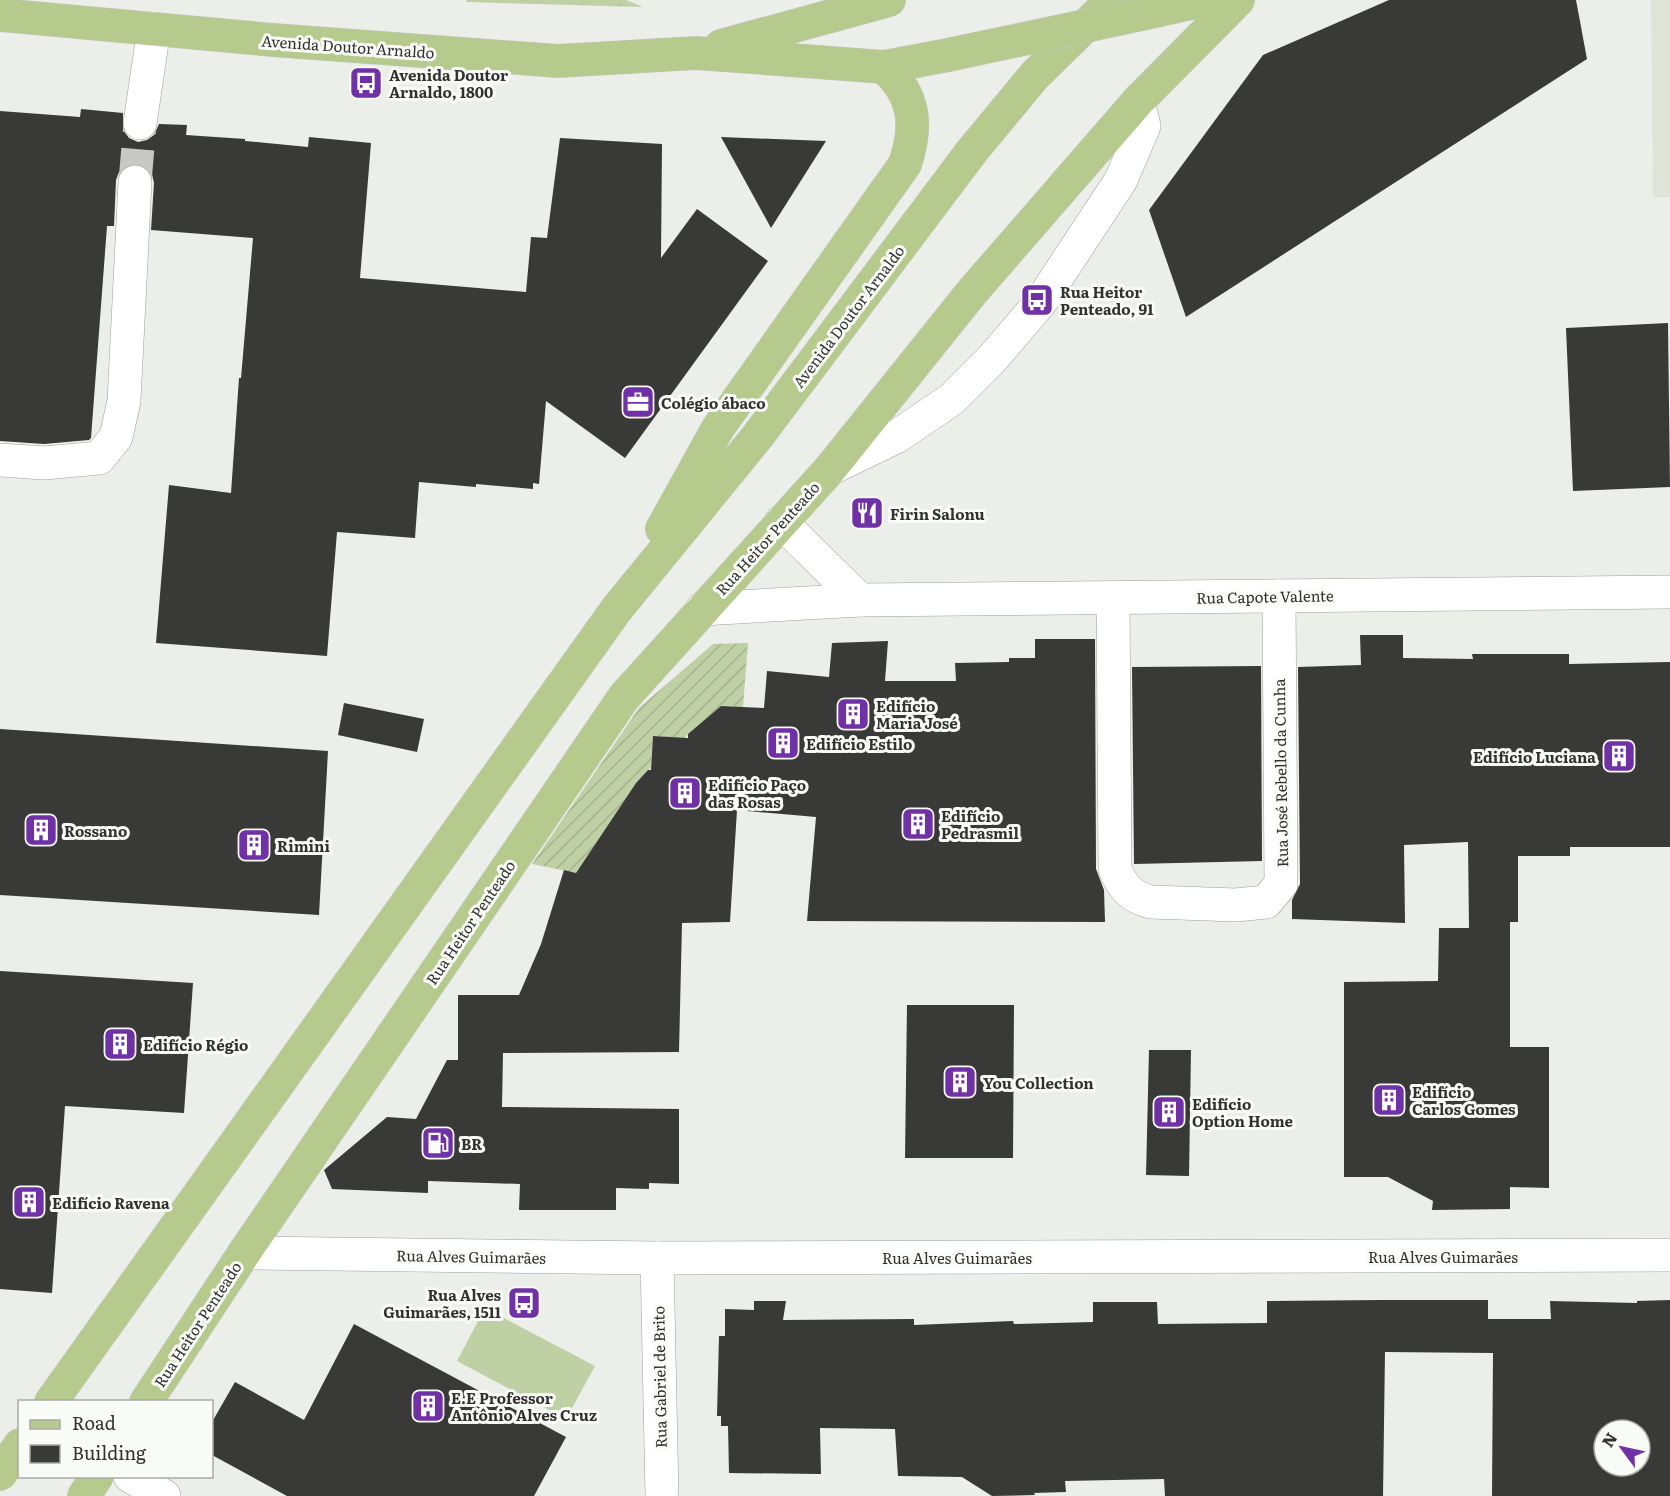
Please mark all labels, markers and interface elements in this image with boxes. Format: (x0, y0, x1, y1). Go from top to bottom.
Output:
street label: Avenida Doutor Arnaldo (261, 28, 436, 64)
place label: Avenida Doutor Arnaldo, 1800 (389, 63, 508, 103)
bus stop icon: Avenida Doutor Arnaldo, 1800 (348, 65, 384, 101)
street label: Avenida Doutor Arnaldo (787, 240, 910, 392)
place label: Rua Heitor Penteado, 91 (1060, 280, 1153, 320)
bus stop icon: Rua Heitor Penteado, 91 (1019, 282, 1055, 318)
office icon: Colégio ábaco (620, 384, 656, 420)
place label: Colégio ábaco (661, 391, 766, 414)
street label: Rua Heitor Penteado (710, 476, 825, 600)
restaurant icon: Firin Salonu (849, 495, 885, 531)
place label: Firin Salonu (890, 502, 985, 525)
street label: Rua Capote Valente (1196, 583, 1334, 609)
street label: Rua José Rebello da Cunha (1267, 678, 1293, 868)
place label: Edifício Maria José (876, 694, 958, 734)
building icon: Edifício Maria José (835, 696, 871, 732)
building icon: Edifício Estilo (765, 725, 801, 761)
place label: Edifício Estilo (806, 732, 912, 755)
building icon: Edifício Luciana (1601, 738, 1637, 774)
place label: Edifício Luciana (1473, 745, 1596, 768)
place label: Edifício Paço das Rosas (708, 773, 806, 813)
building icon: Edifício Paço das Rosas (667, 775, 703, 811)
place label: Edifício Pedrasmil (941, 804, 1020, 844)
building icon: Edifício Pedrasmil (900, 806, 936, 842)
building icon: Rossano (23, 812, 59, 848)
place label: Rossano (64, 819, 127, 842)
building icon: Rimini (236, 827, 272, 863)
place label: Rimini (277, 834, 331, 857)
street label: Rua Heitor Penteado (420, 855, 520, 989)
building icon: Edifício Régio (102, 1026, 138, 1062)
place label: Edifício Régio (143, 1033, 248, 1056)
building icon: You Collection (942, 1064, 978, 1100)
place label: You Collection (983, 1071, 1094, 1094)
place label: Edifício Carlos Gomes (1412, 1080, 1516, 1120)
building icon: Edifício Carlos Gomes (1371, 1082, 1407, 1118)
place label: Edifício Option Home (1192, 1092, 1294, 1132)
building icon: Edifício Option Home (1151, 1094, 1187, 1130)
fuel station icon: BR (420, 1125, 456, 1161)
place label: BR (461, 1132, 483, 1155)
building icon: Edifício Ravena (11, 1184, 47, 1220)
place label: Edifício Ravena (52, 1191, 170, 1214)
street label: Rua Alves Guimarães (396, 1243, 546, 1269)
street label: Rua Alves Guimarães (1368, 1245, 1518, 1268)
street label: Rua Alves Guimarães (882, 1246, 1032, 1269)
street label: Rua Heitor Penteado (148, 1256, 247, 1391)
place label: Rua Alves Guimarães, 1511 (383, 1283, 502, 1323)
bus stop icon: Rua Alves Guimarães, 1511 (506, 1285, 542, 1321)
street label: Rua Gabriel de Brito (646, 1305, 672, 1448)
place label: E.E Professor Antônio Alves Cruz (451, 1386, 597, 1426)
building icon: E.E Professor Antônio Alves Cruz (410, 1388, 446, 1424)
legend (18, 1400, 213, 1478)
text: Road (72, 1409, 116, 1436)
north arrow (1592, 1418, 1652, 1478)
text: N (1595, 1427, 1622, 1451)
text: Building (72, 1439, 147, 1466)

